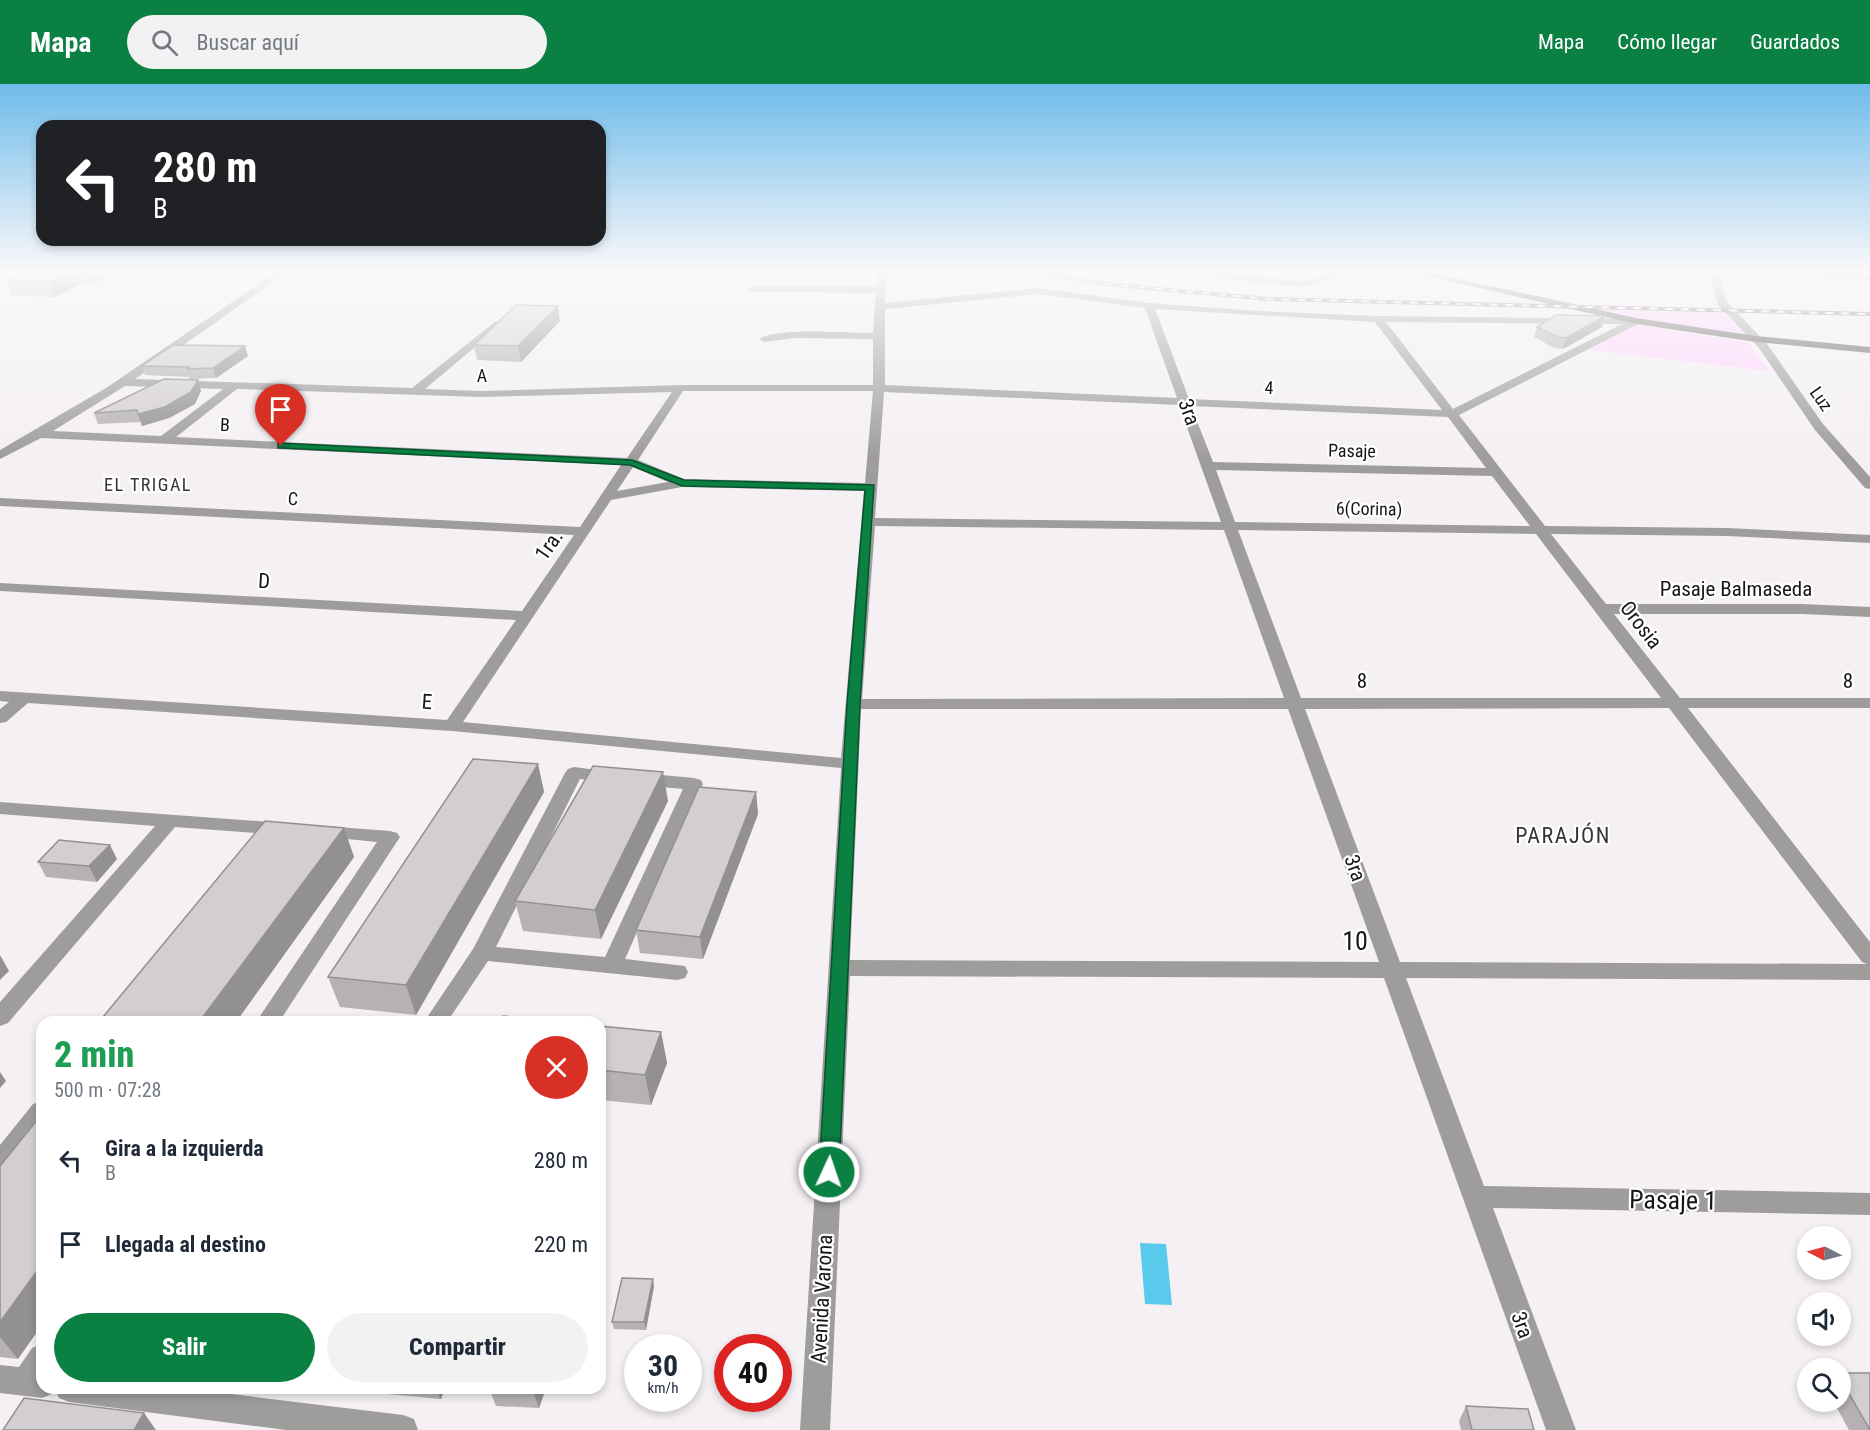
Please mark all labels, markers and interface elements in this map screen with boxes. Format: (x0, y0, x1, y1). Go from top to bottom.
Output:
search box (127, 15, 547, 69)
text: Mapa (30, 26, 91, 59)
icon: search (148, 26, 181, 59)
text: Buscar aquí (196, 30, 299, 55)
text: Mapa (1538, 30, 1584, 54)
text: Cómo llegar (1617, 30, 1717, 54)
text: Guardados (1750, 30, 1840, 54)
text: 280 m (153, 143, 258, 192)
icon: left (54, 144, 132, 222)
text: B (153, 193, 168, 225)
street label: A (477, 365, 488, 386)
street label: 4 (1264, 377, 1274, 398)
street label: Luz (1806, 383, 1837, 415)
pin (255, 384, 306, 446)
icon: arrive (264, 393, 297, 426)
street label: 3ra (1173, 395, 1205, 429)
street label: B (220, 414, 230, 435)
street label: Pasaje (1328, 440, 1376, 461)
district label: EL TRIGAL (104, 474, 192, 495)
street label: C (287, 488, 299, 509)
street label: 6(Corina) (1336, 497, 1402, 521)
street label: 1ra. (530, 525, 568, 565)
street label: D (257, 569, 271, 593)
street label: Pasaje Balmaseda (1660, 577, 1812, 601)
street label: Orosia (1615, 596, 1667, 654)
street label: 8 (1357, 669, 1367, 693)
street label: 8 (1843, 669, 1853, 693)
street label: E (421, 690, 433, 714)
district label: PARAJÓN (1515, 822, 1611, 848)
street label: 3ra (1339, 851, 1371, 885)
street label: 10 (1342, 926, 1368, 956)
text: 2 min (54, 1034, 134, 1076)
button: close (525, 1036, 588, 1099)
text: 500 m · 07:28 (54, 1078, 161, 1102)
text: Gira a la izquierda (105, 1136, 264, 1161)
position arrow (797, 1140, 861, 1204)
icon: left (54, 1144, 87, 1177)
text: 280 m (534, 1148, 588, 1173)
text: B (105, 1161, 116, 1185)
street label: Pasaje 1 (1629, 1184, 1717, 1216)
north arrow (1797, 1226, 1851, 1280)
map controls (1797, 1226, 1851, 1412)
icon: arrive (54, 1228, 87, 1261)
text: Llegada al destino (105, 1232, 266, 1257)
text: 220 m (534, 1232, 588, 1257)
street label: Avenida Varona (807, 1234, 837, 1364)
button: sound (1797, 1292, 1851, 1346)
street label: 3ra (1506, 1308, 1538, 1342)
button: Salir (54, 1313, 315, 1382)
button: Compartir (327, 1313, 588, 1382)
speed limit sign: 40 (714, 1334, 792, 1412)
text: 30 (648, 1348, 678, 1383)
button: search (1797, 1358, 1851, 1412)
text: km/h (648, 1379, 678, 1397)

